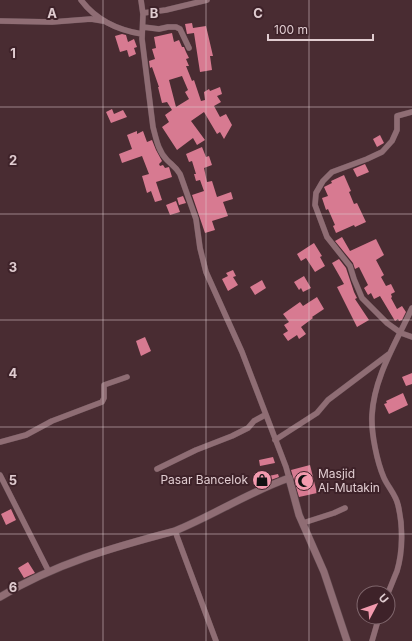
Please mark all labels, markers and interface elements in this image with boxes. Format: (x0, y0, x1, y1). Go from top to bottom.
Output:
text: A (47, 5, 57, 21)
text: B (150, 5, 159, 21)
text: C (253, 5, 263, 21)
scale bar (268, 16, 373, 42)
text: 100 m (274, 22, 308, 37)
text: 1 (10, 45, 16, 61)
text: 2 (9, 152, 17, 168)
text: 3 (9, 259, 17, 275)
text: 4 (9, 365, 18, 381)
place label: Masjid Al-Mutakin (318, 466, 380, 495)
shop icon: Pasar Bancelok (251, 469, 273, 491)
mosque icon: Masjid Al-Mutakin (293, 470, 315, 492)
text: 5 (9, 472, 17, 488)
place label: Pasar Bancelok (160, 472, 248, 487)
text: 6 (9, 579, 17, 595)
north arrow (356, 585, 396, 625)
text: U (376, 591, 391, 606)

